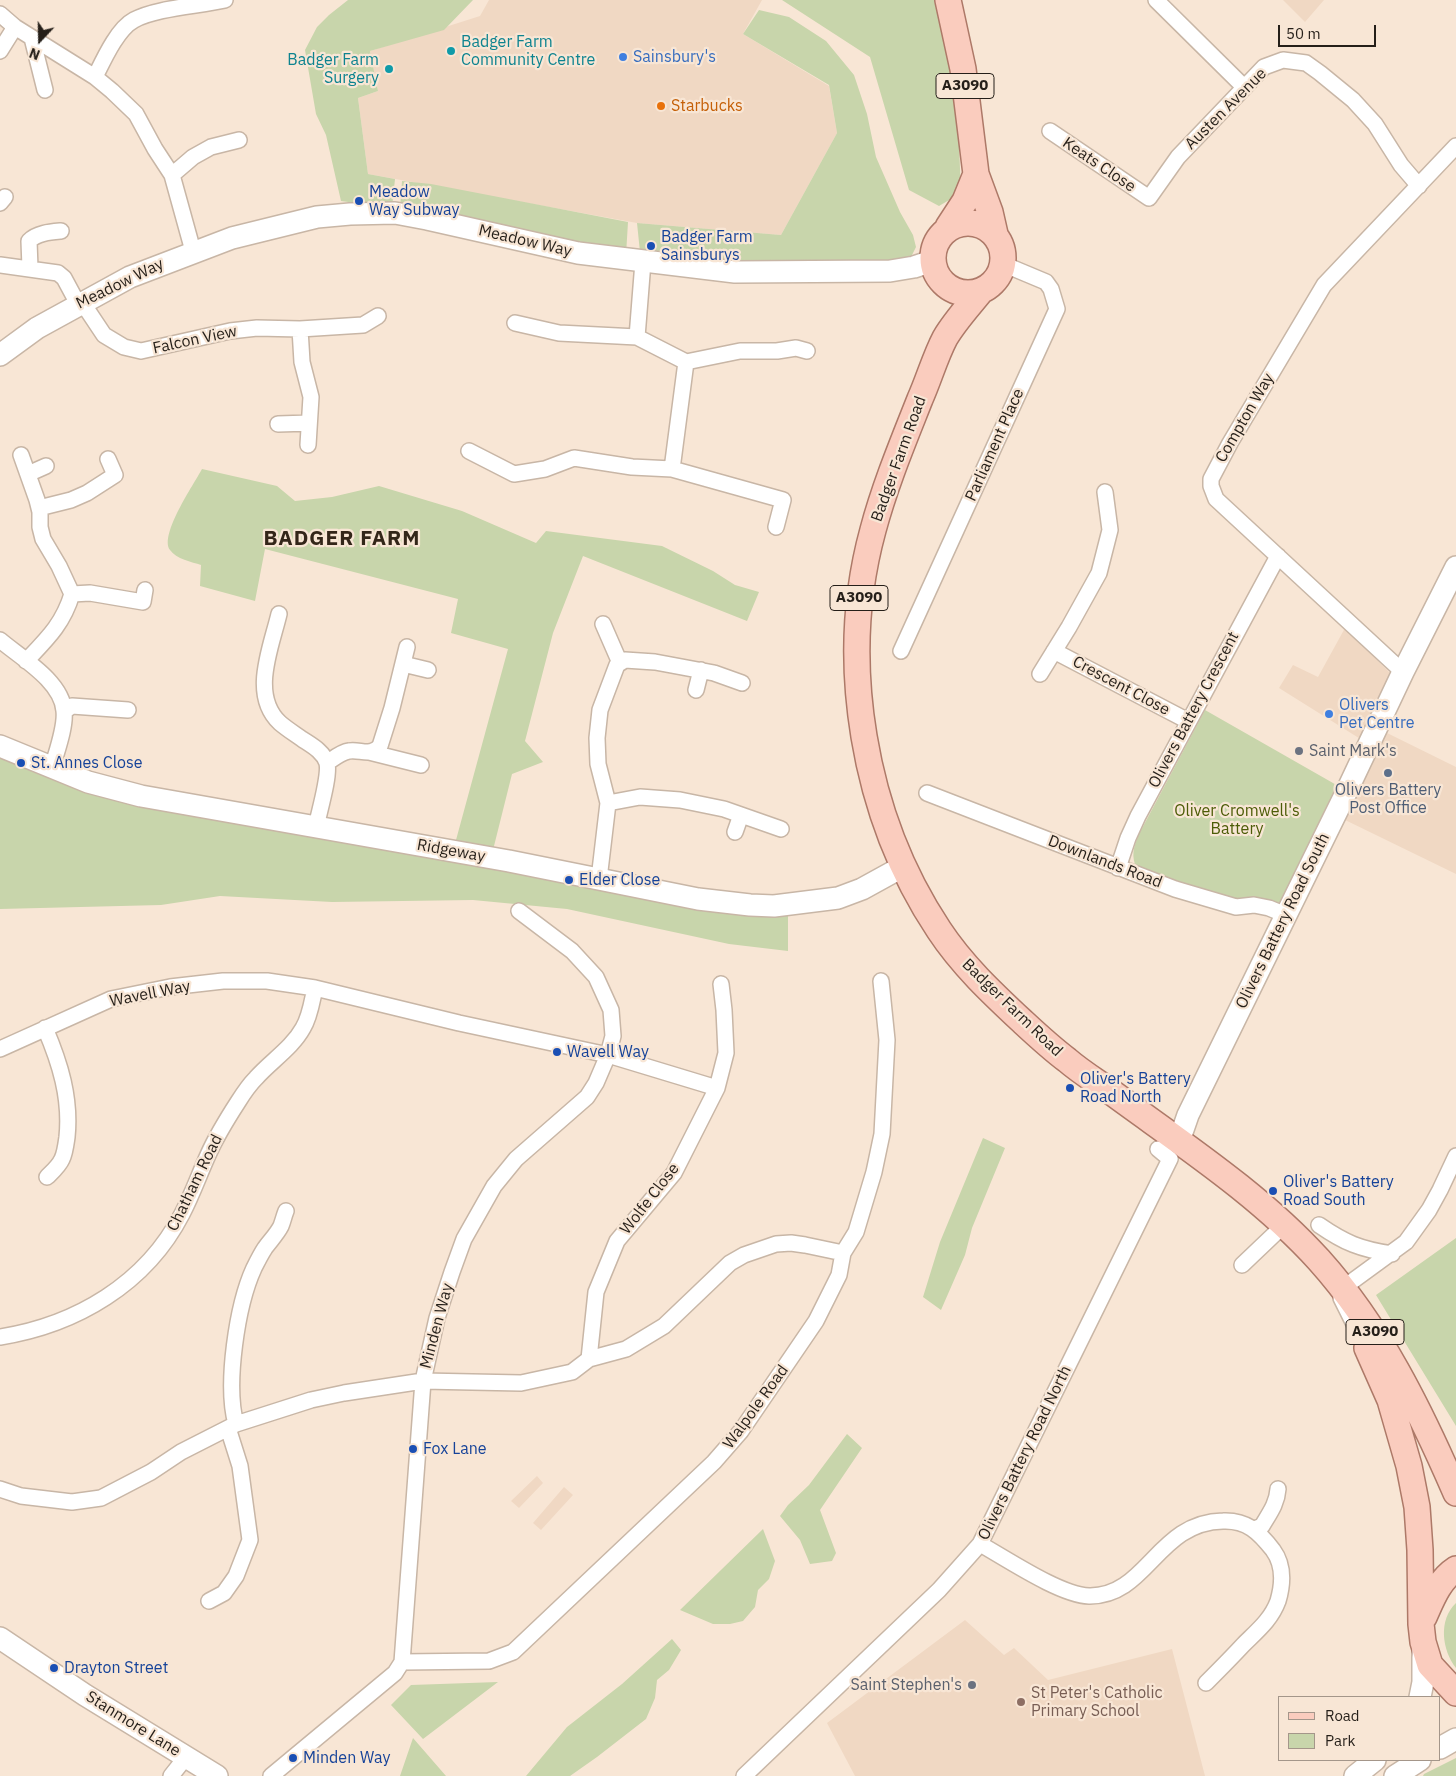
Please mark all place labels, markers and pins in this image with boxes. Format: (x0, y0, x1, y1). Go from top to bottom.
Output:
place label: Badger Farm Community Centre (461, 32, 595, 70)
marker: Badger Farm Community Centre (445, 45, 457, 57)
place label: Sainsbury's (633, 47, 716, 67)
place label: Badger Farm Surgery (287, 50, 379, 88)
marker: Sainsbury's (617, 51, 629, 63)
marker: Badger Farm Surgery (383, 63, 395, 75)
place label: Starbucks (671, 96, 743, 116)
marker: Starbucks (655, 100, 667, 112)
place label: Meadow Way Subway (369, 182, 459, 220)
marker: Meadow Way Subway (353, 195, 365, 207)
place label: Badger Farm Sainsburys (661, 227, 753, 265)
marker: Badger Farm Sainsburys (645, 240, 657, 252)
place label: Olivers Pet Centre (1339, 695, 1415, 733)
marker: Olivers Pet Centre (1323, 708, 1335, 720)
place label: Saint Mark's (1309, 741, 1397, 761)
marker: Saint Mark's (1293, 745, 1305, 757)
place label: St. Annes Close (31, 753, 143, 773)
marker: St. Annes Close (15, 757, 27, 769)
marker: Olivers Battery Post Office (1382, 767, 1394, 779)
place label: Olivers Battery Post Office (1335, 780, 1441, 818)
place label: Elder Close (579, 870, 660, 890)
marker: Elder Close (563, 874, 575, 886)
place label: Wavell Way (567, 1042, 649, 1062)
marker: Wavell Way (551, 1046, 563, 1058)
place label: Oliver's Battery Road North (1080, 1069, 1191, 1107)
marker: Oliver's Battery Road North (1064, 1082, 1076, 1094)
place label: Oliver's Battery Road South (1283, 1172, 1394, 1210)
marker: Oliver's Battery Road South (1267, 1185, 1279, 1197)
place label: Fox Lane (423, 1439, 487, 1459)
marker: Fox Lane (407, 1443, 419, 1455)
place label: Drayton Street (64, 1658, 168, 1678)
marker: Drayton Street (48, 1662, 60, 1674)
place label: Saint Stephen's (850, 1675, 962, 1695)
marker: Saint Stephen's (966, 1679, 978, 1691)
place label: St Peter's Catholic Primary School (1031, 1683, 1163, 1721)
marker: St Peter's Catholic Primary School (1015, 1696, 1027, 1708)
place label: Minden Way (303, 1748, 391, 1768)
marker: Minden Way (287, 1752, 299, 1764)

